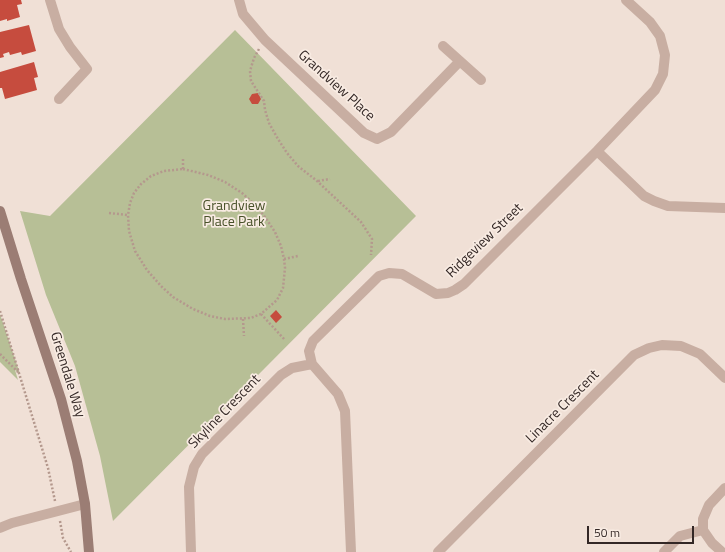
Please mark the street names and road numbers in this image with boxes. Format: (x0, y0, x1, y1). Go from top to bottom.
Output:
street label: Grandview Place (294, 47, 378, 125)
street label: Ridgeview Street (443, 200, 527, 282)
street label: Greendale Way (46, 330, 88, 420)
street label: Linacre Crescent (523, 367, 603, 447)
street label: Skyline Crescent (185, 372, 265, 452)

